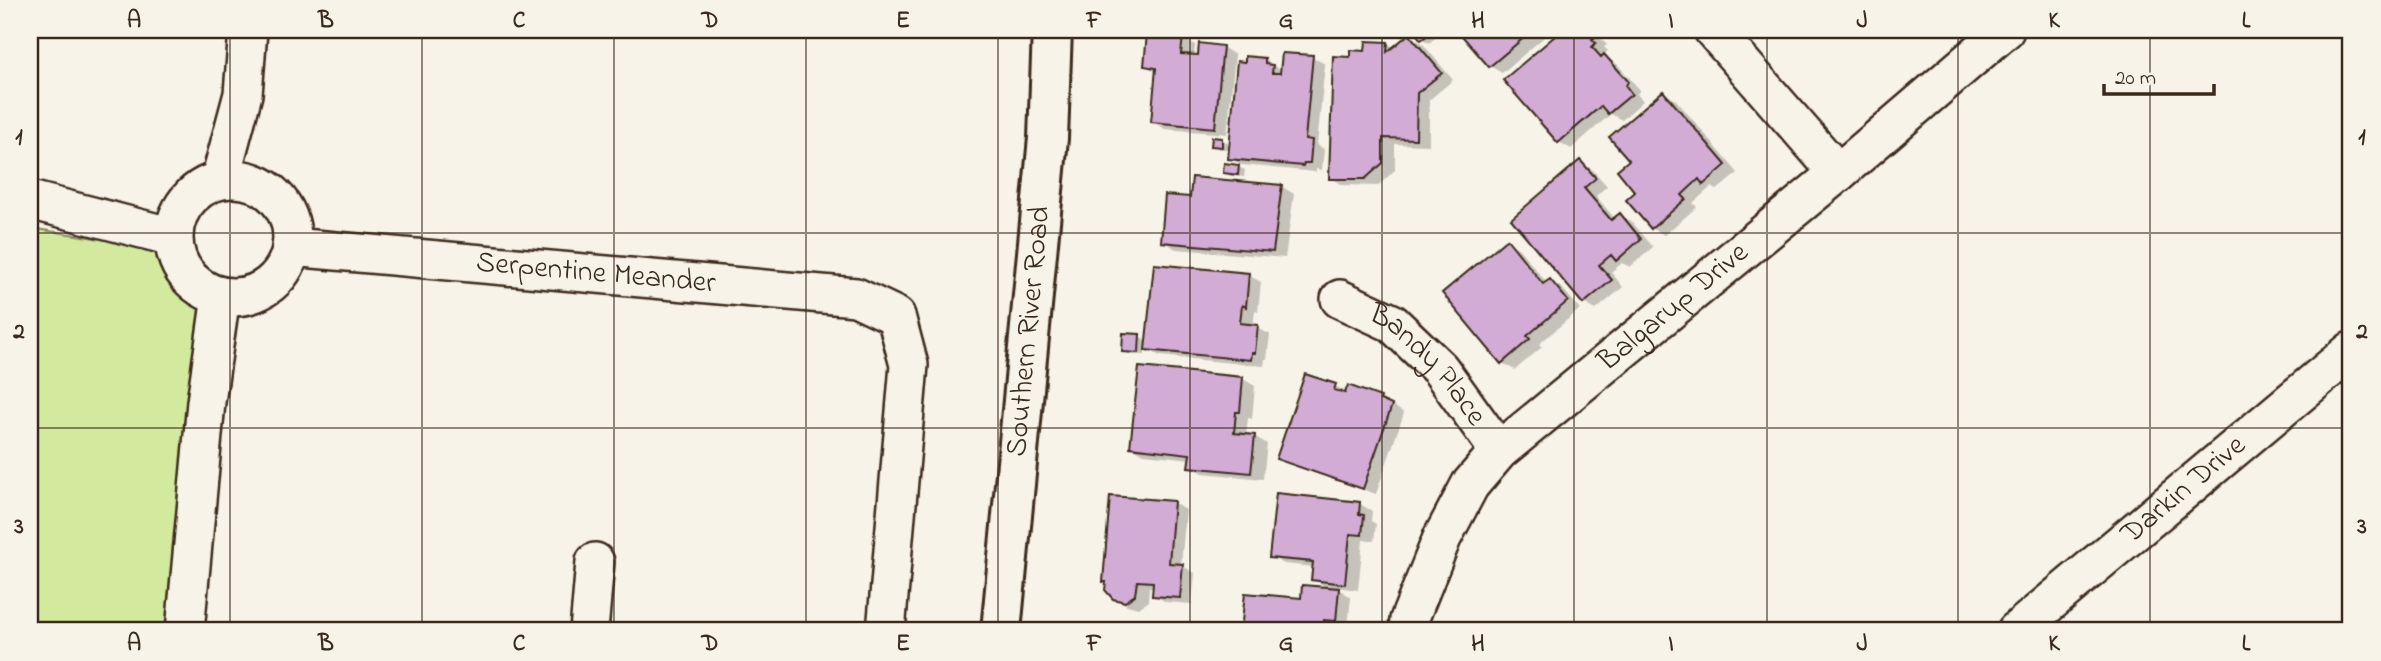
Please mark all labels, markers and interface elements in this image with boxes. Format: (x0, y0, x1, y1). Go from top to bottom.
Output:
text: A (127, 5, 141, 38)
text: B (317, 5, 334, 38)
text: C (513, 5, 526, 38)
text: D (701, 5, 718, 38)
text: E (896, 5, 910, 38)
text: F (1086, 5, 1102, 38)
text: G (1279, 5, 1293, 38)
text: H (1471, 5, 1485, 38)
text: I (1668, 5, 1674, 38)
text: J (1856, 5, 1868, 38)
text: K (2048, 5, 2060, 38)
text: L (2242, 5, 2251, 38)
scale bar (2104, 52, 2215, 96)
text: 20 m (2115, 64, 2156, 94)
text: 1 (15, 122, 23, 155)
text: 1 (2358, 122, 2366, 155)
street label: Southern River Road (996, 204, 1063, 459)
street label: Balgarup Drive (1588, 232, 1759, 384)
street label: Serpentine Meander (474, 241, 718, 307)
street label: Bandy Place (1361, 293, 1497, 436)
text: 2 (12, 316, 25, 349)
text: 2 (2355, 316, 2368, 349)
street label: Darkin Drive (2111, 425, 2257, 557)
text: 3 (13, 511, 24, 544)
text: 3 (2356, 511, 2367, 544)
text: A (127, 628, 141, 661)
text: B (317, 628, 334, 661)
text: C (513, 628, 526, 661)
text: D (701, 628, 718, 661)
text: E (896, 628, 910, 661)
text: F (1086, 628, 1102, 661)
text: G (1279, 628, 1293, 661)
text: H (1471, 628, 1485, 661)
text: I (1668, 628, 1674, 661)
text: J (1856, 628, 1868, 661)
text: K (2048, 628, 2060, 661)
text: L (2242, 628, 2251, 661)

